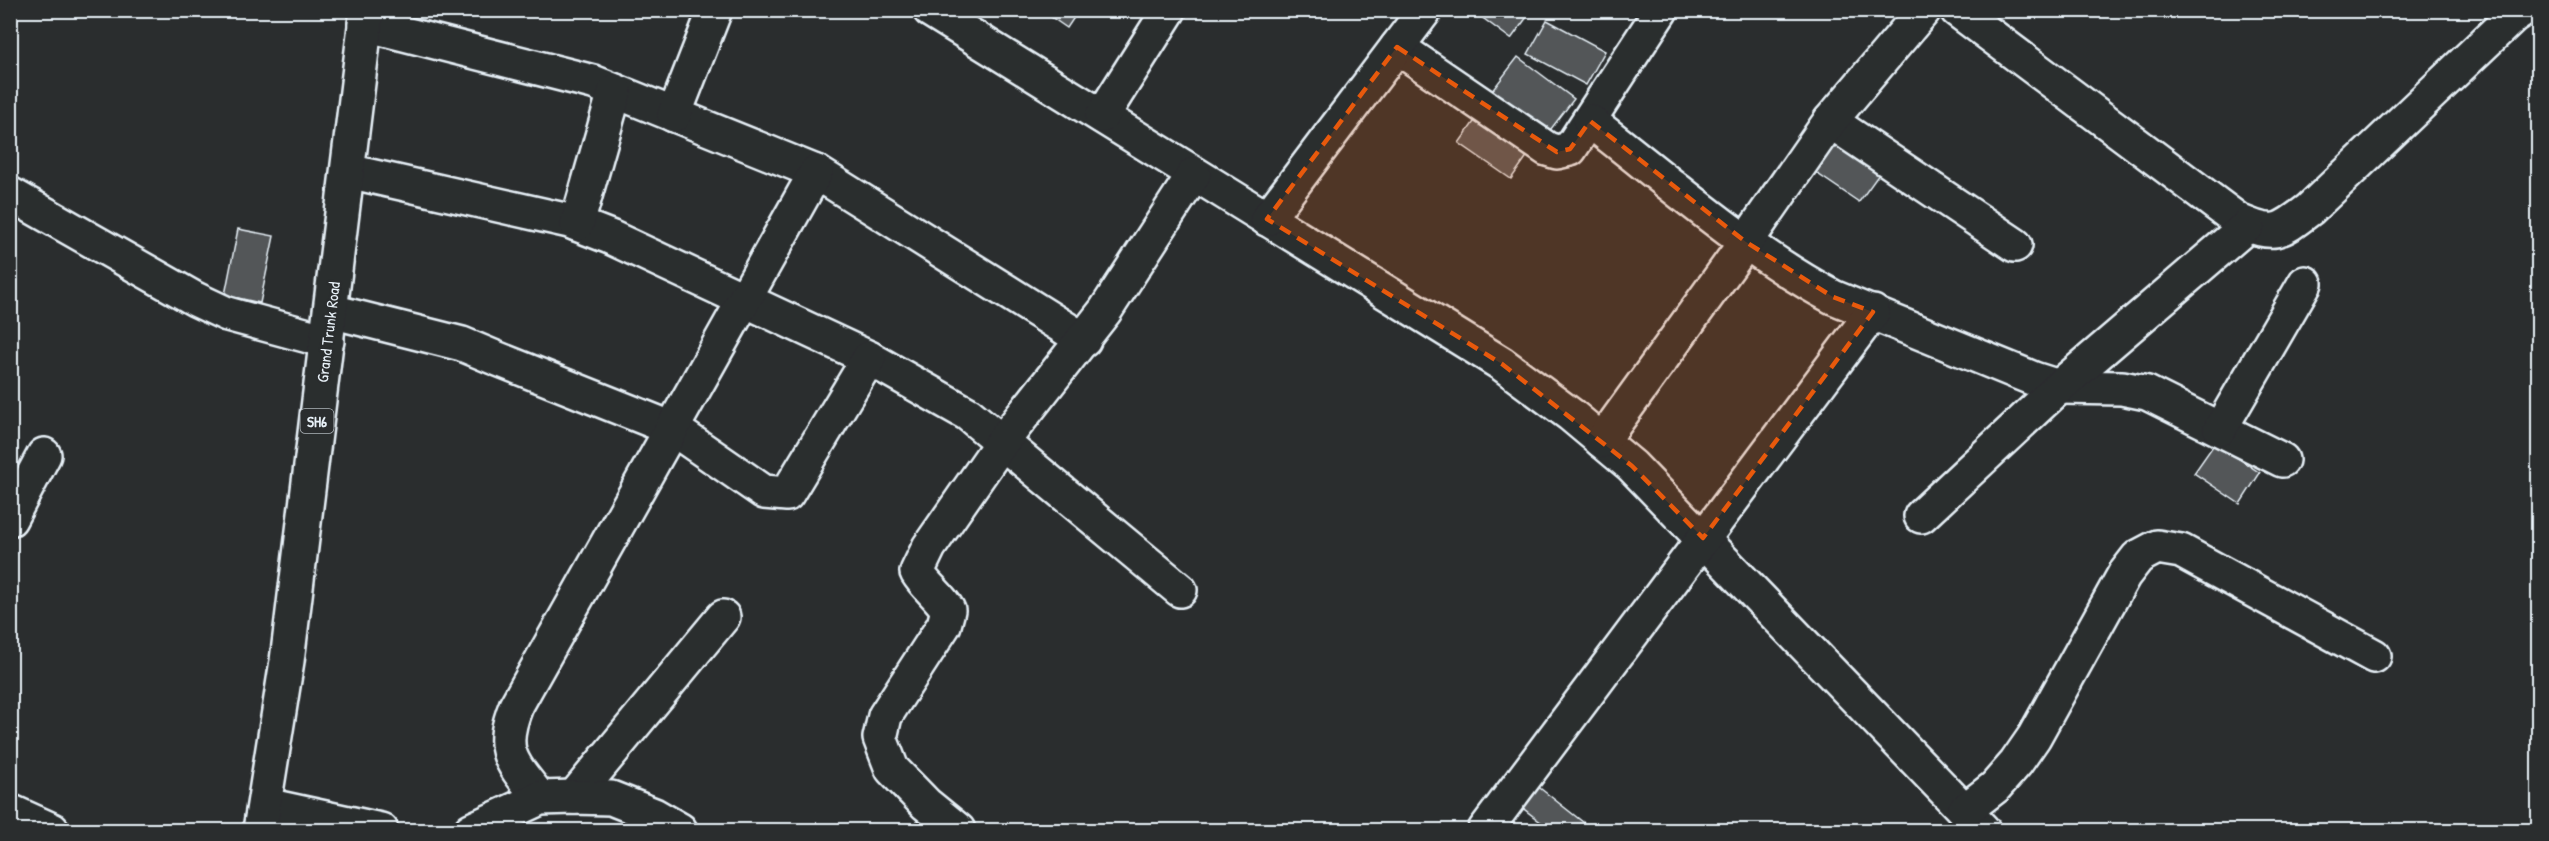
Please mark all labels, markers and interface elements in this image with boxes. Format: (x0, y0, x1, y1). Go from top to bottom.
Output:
street label: Grand Trunk Road (311, 280, 345, 384)
road number: SH6 (300, 409, 334, 433)

